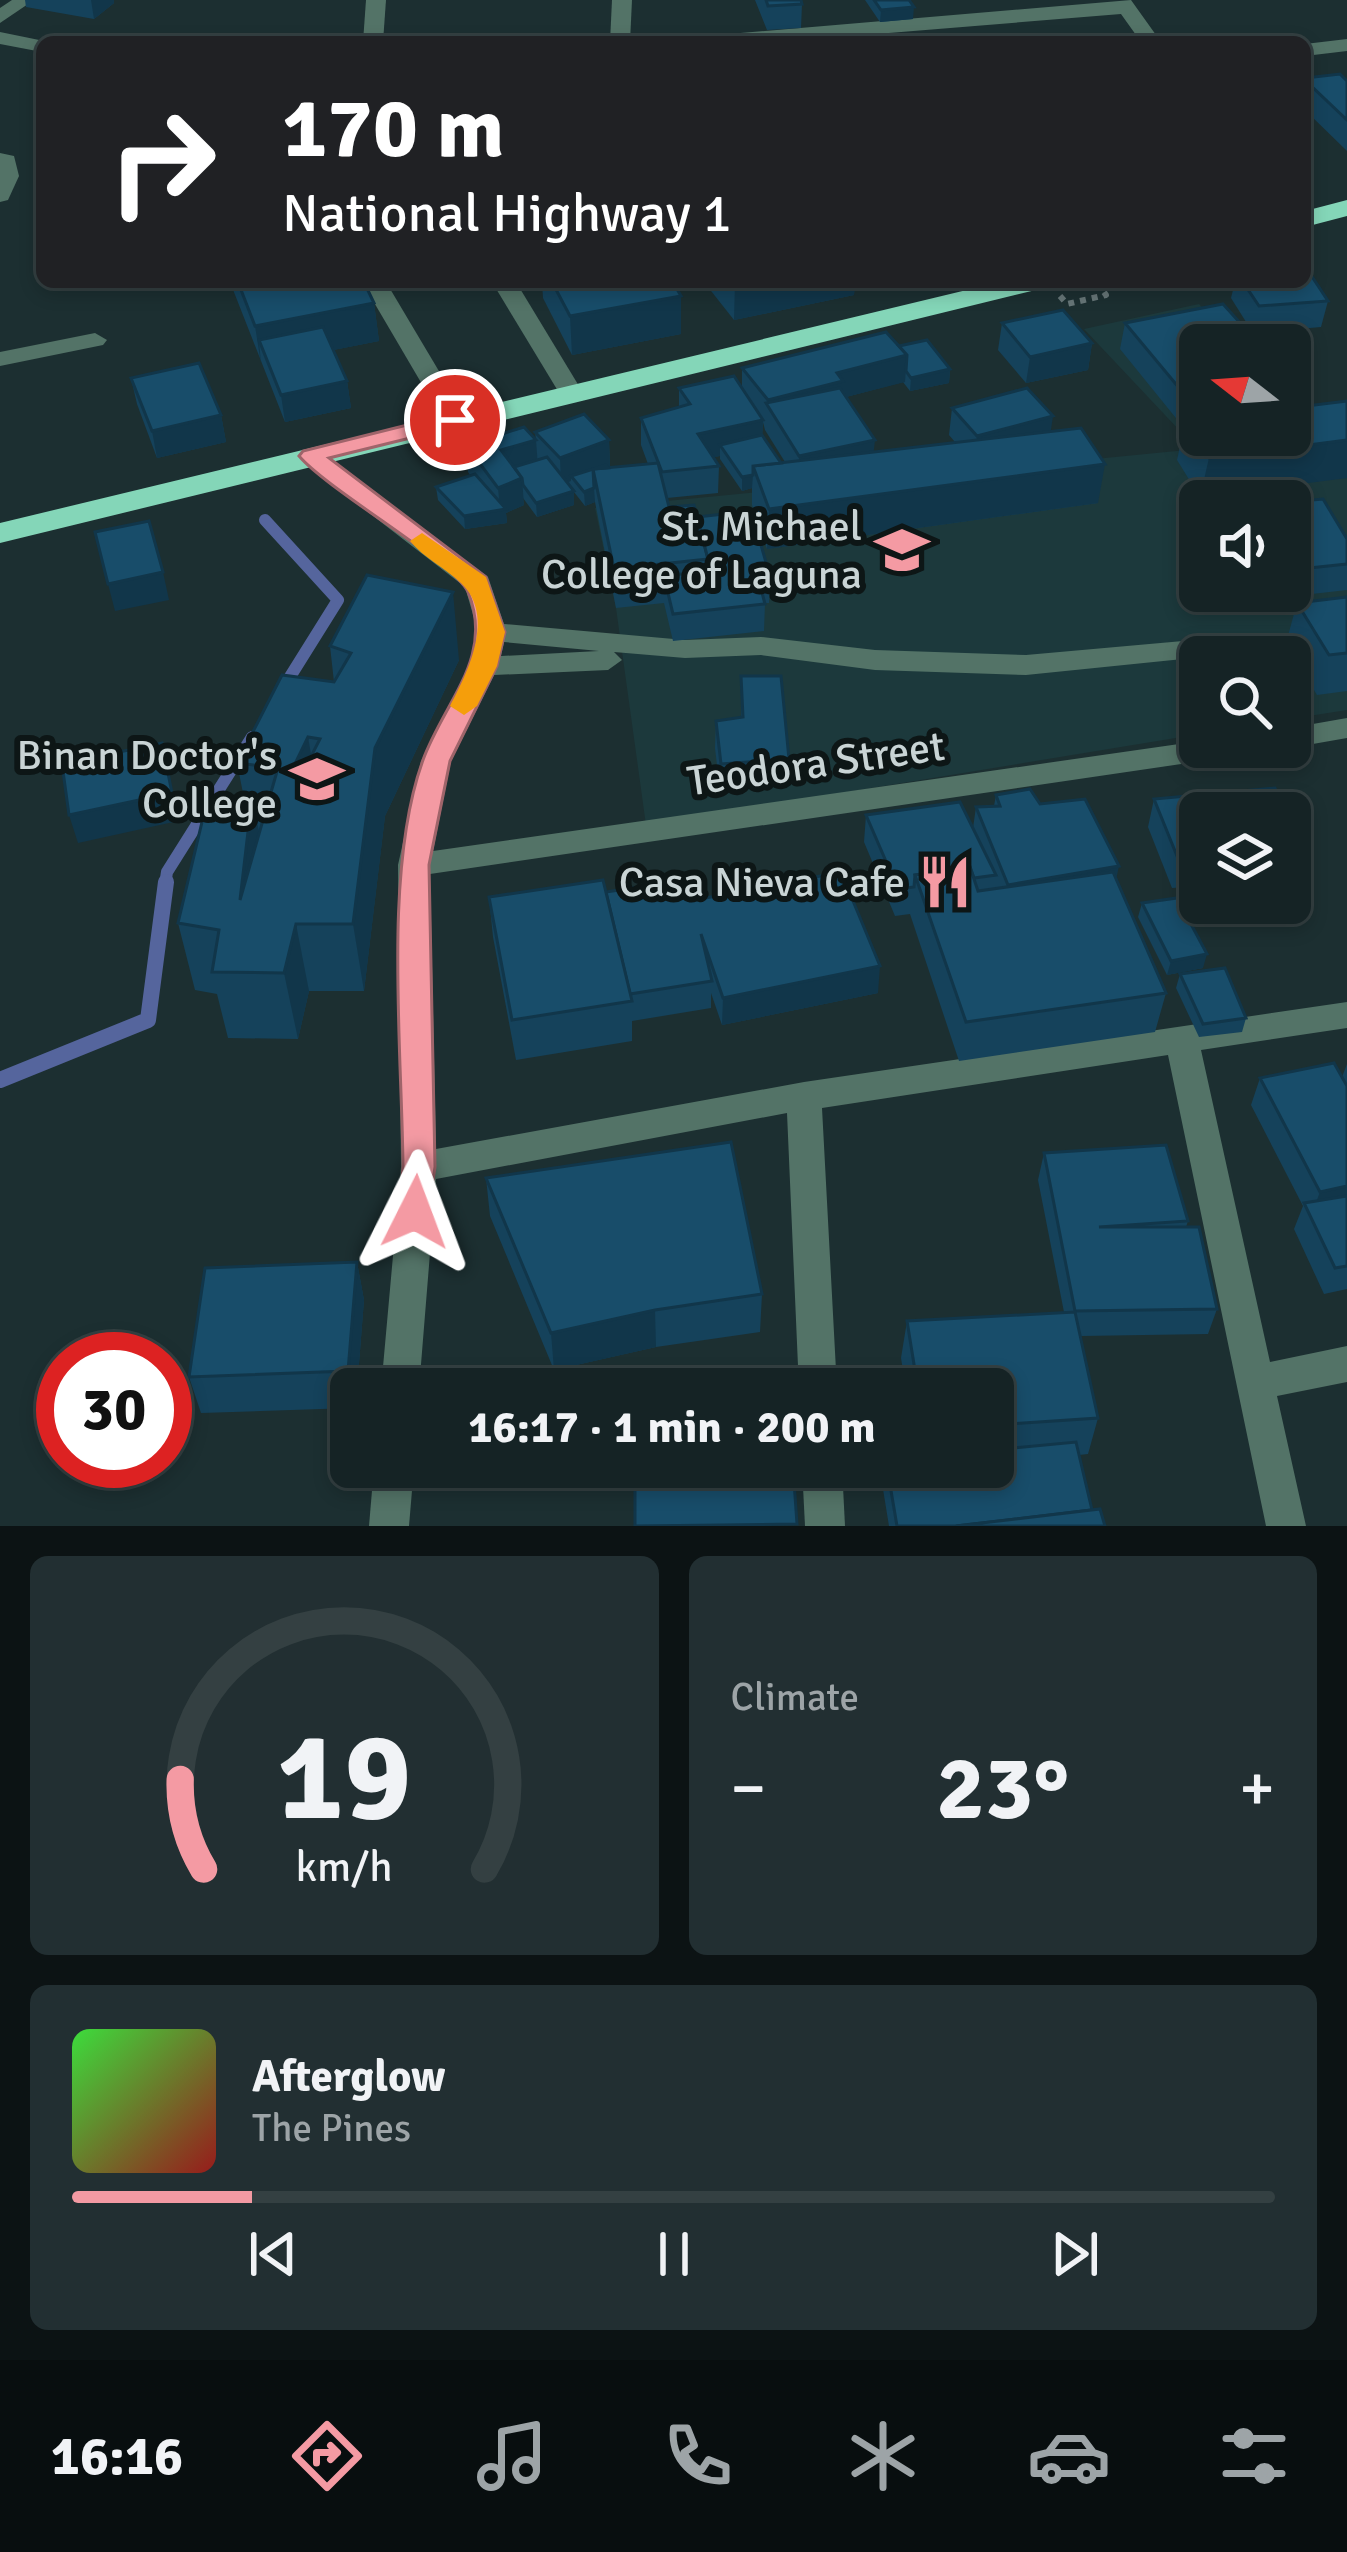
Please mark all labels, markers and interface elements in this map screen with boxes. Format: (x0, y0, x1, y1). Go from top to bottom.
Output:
text: 170 m (282, 77, 504, 181)
icon: right (84, 84, 240, 240)
text: National Highway 1 (282, 180, 732, 247)
north arrow (1179, 324, 1311, 456)
map controls (1179, 324, 1311, 924)
pin (404, 369, 506, 471)
icon: arrive (422, 387, 488, 453)
button: sound (1179, 480, 1311, 612)
place label: St. Michael College of Laguna (541, 501, 862, 600)
school or university icon: St. Michael College of Laguna (873, 521, 931, 579)
button: search (1179, 636, 1311, 768)
street label: Teodora Street (684, 721, 948, 807)
place label: Binan Doctor's College (16, 730, 277, 829)
school or university icon: Binan Doctor's College (288, 750, 346, 808)
button: layers (1179, 792, 1311, 924)
restaurant icon: Casa Nieva Cafe (916, 853, 974, 911)
place label: Casa Nieva Cafe (619, 857, 905, 908)
position arrow (352, 1149, 478, 1275)
speed limit sign: 30 (36, 1332, 192, 1488)
text: 16:17 · 1 min · 200 m (468, 1400, 876, 1455)
text: Climate (731, 1673, 859, 1721)
text: 19 (277, 1701, 412, 1854)
text: 23° (936, 1733, 1069, 1844)
text: − (731, 1748, 766, 1829)
text: + (1239, 1748, 1275, 1829)
text: km/h (296, 1840, 393, 1893)
text: Afterglow (252, 2049, 445, 2104)
text: The Pines (252, 2104, 411, 2152)
icon: previous (240, 2221, 306, 2287)
icon: pause (641, 2221, 707, 2287)
icon: next (1042, 2221, 1108, 2287)
icon: directions (285, 2414, 369, 2498)
icon: music (470, 2414, 554, 2498)
icon: phone (656, 2414, 740, 2498)
icon: climate (841, 2414, 925, 2498)
icon: car (1027, 2414, 1111, 2498)
icon: filters (1212, 2414, 1296, 2498)
text: 16:16 (51, 2423, 183, 2490)

